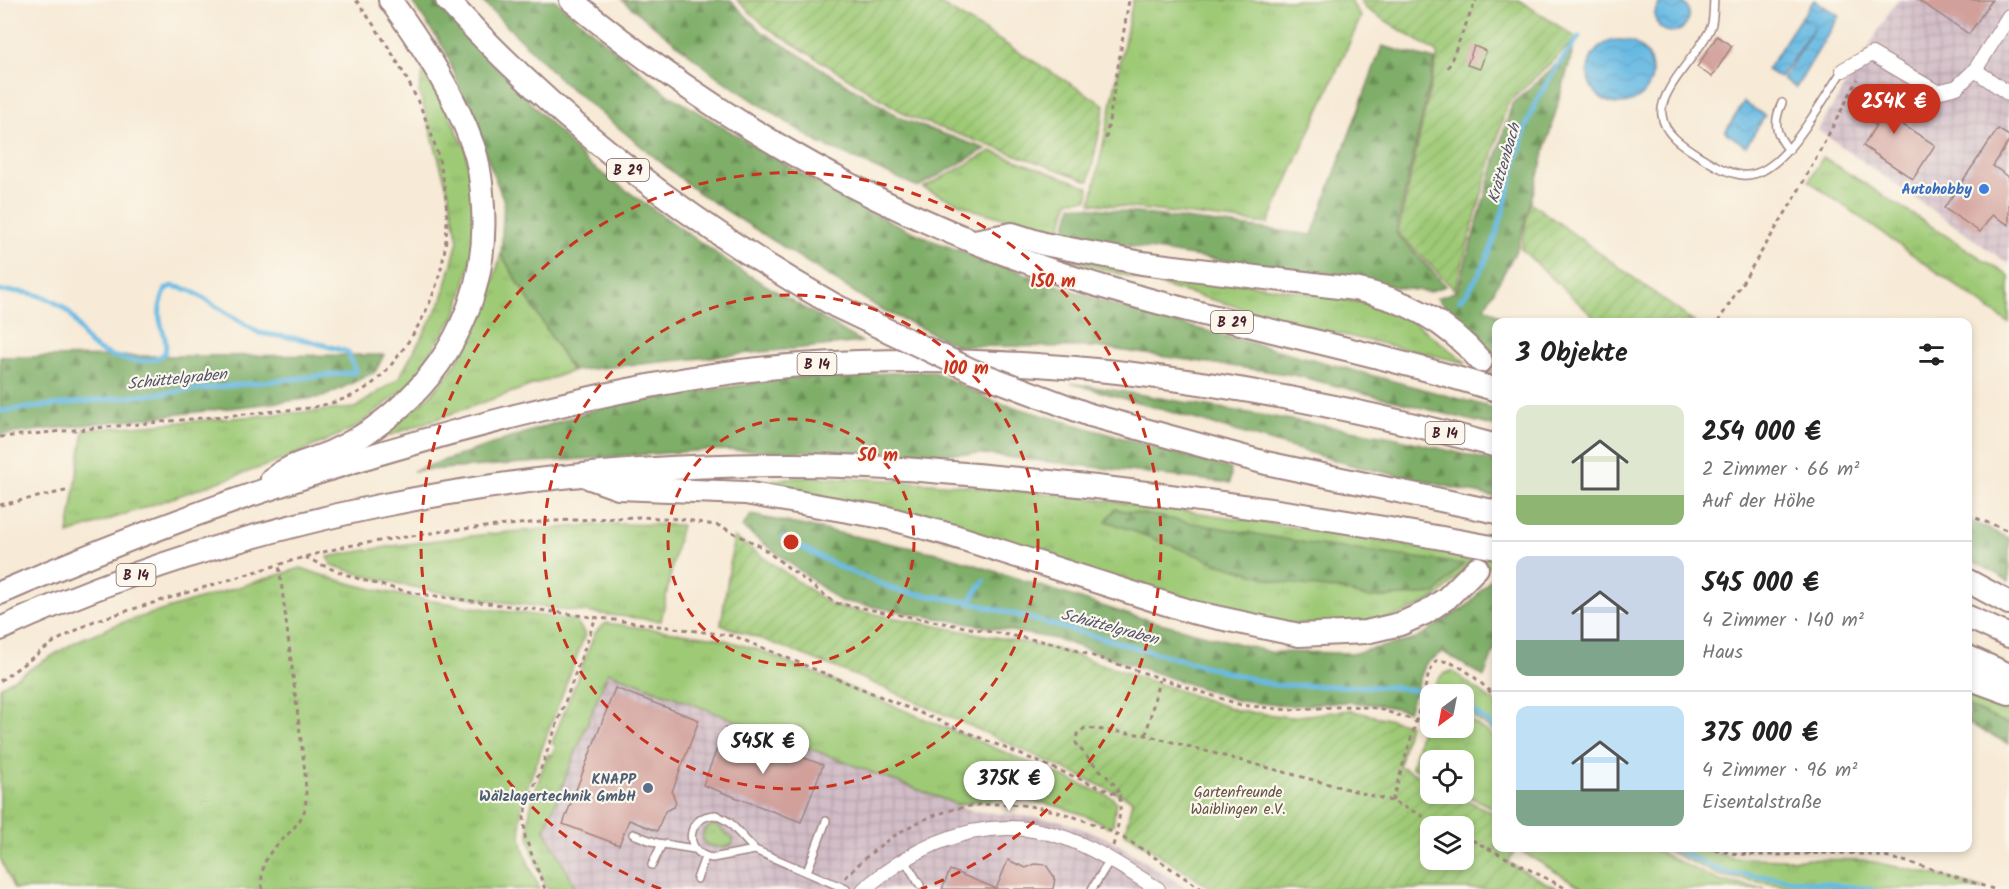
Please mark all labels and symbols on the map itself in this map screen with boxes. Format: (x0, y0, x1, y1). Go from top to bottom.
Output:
pin: 254K € (1845, 84, 1943, 135)
water label: Krättenbach (1481, 119, 1528, 206)
road number: B 29 (607, 159, 649, 181)
place label: Autohobby (1902, 178, 1972, 202)
marker: Autohobby (1977, 182, 1991, 196)
text: 150 m (1030, 268, 1076, 297)
road number: B 29 (1211, 311, 1253, 333)
road number: B 14 (798, 353, 836, 375)
text: 100 m (943, 355, 989, 384)
water label: Schüttelgraben (126, 362, 230, 397)
road number: B 14 (1426, 422, 1464, 444)
text: 50 m (857, 442, 898, 471)
centre of rings (781, 532, 801, 552)
road number: B 14 (116, 564, 156, 586)
water label: Schüttelgraben (1058, 602, 1163, 653)
north arrow (1420, 684, 1474, 738)
pin: 545K € (714, 724, 812, 775)
pin: 375K € (960, 761, 1058, 812)
place label: KNAPP Wälzlagertechnik GmbH (479, 768, 637, 809)
marker: KNAPP Wälzlagertechnik GmbH (641, 781, 655, 795)
park label: Gartenfreunde Waiblingen e.V. (1190, 781, 1286, 822)

